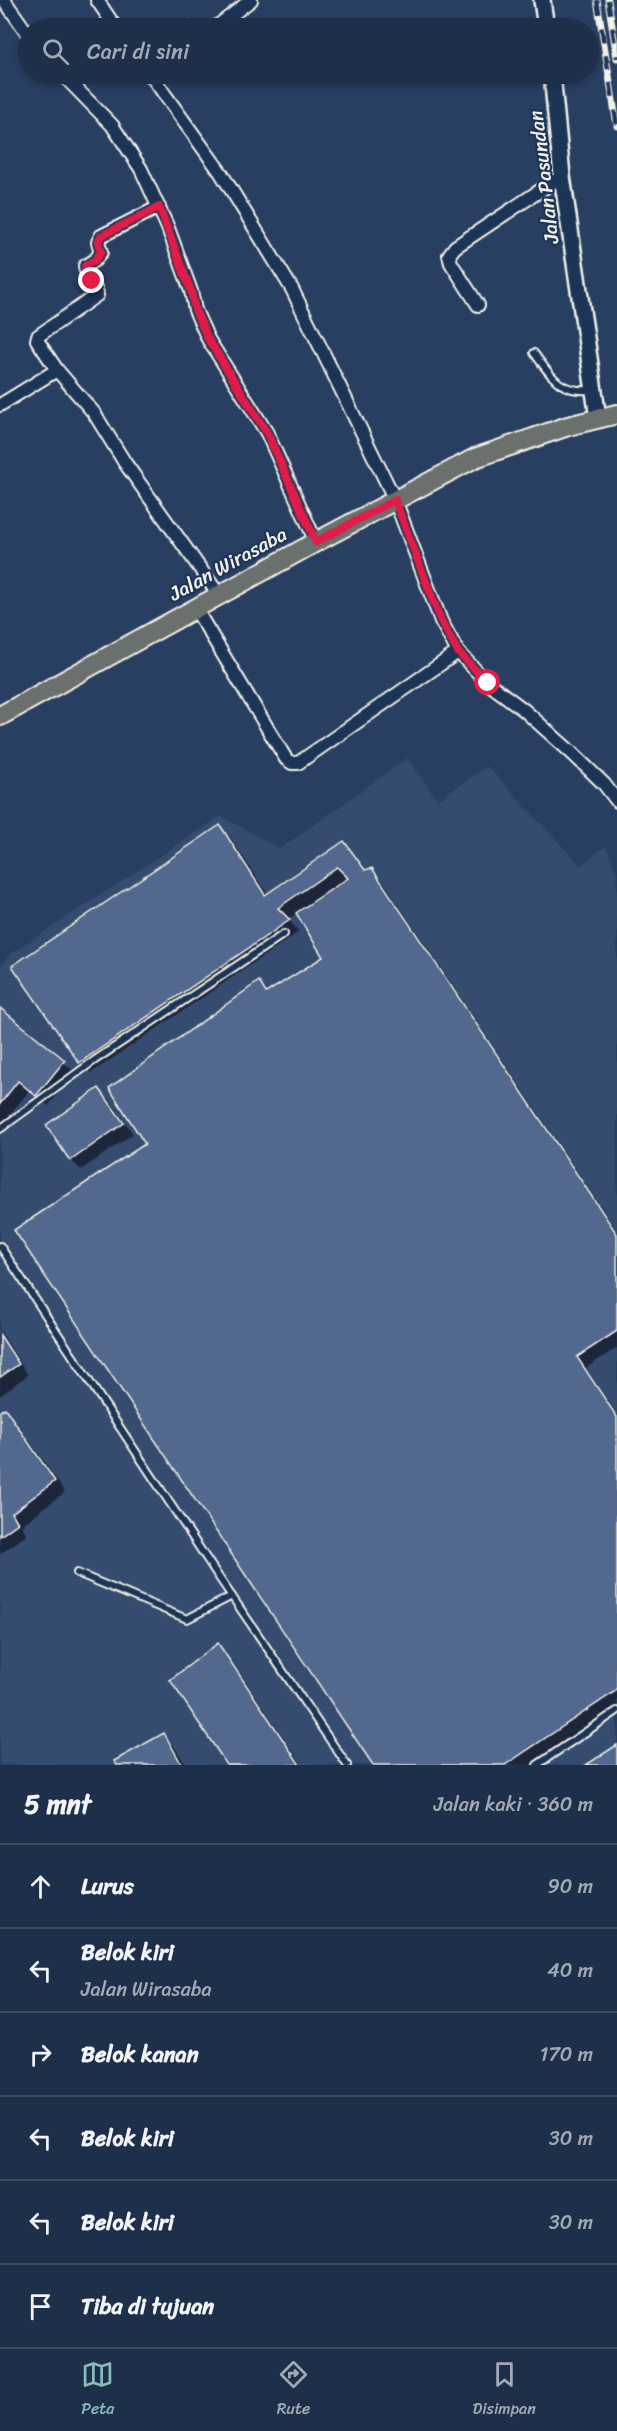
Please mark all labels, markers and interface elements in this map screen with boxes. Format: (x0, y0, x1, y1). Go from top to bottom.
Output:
search box (18, 18, 599, 84)
text: Cari di sini (87, 32, 189, 71)
icon: search (39, 35, 72, 68)
street label: Jalan Pasundan (518, 108, 570, 247)
route end (78, 267, 104, 293)
street label: Jalan Wirasaba (162, 517, 294, 611)
route start (474, 669, 500, 695)
text: 5 mnt (24, 1781, 91, 1827)
text: Jalan kaki · 360 m (434, 1787, 593, 1822)
text: Lurus (81, 1867, 134, 1906)
text: 90 m (548, 1869, 593, 1904)
icon: ahead (24, 1870, 57, 1903)
text: Belok kiri (81, 1933, 174, 1972)
text: 40 m (547, 1953, 593, 1988)
icon: left (24, 1954, 57, 1987)
text: Jalan Wirasaba (81, 1972, 212, 2007)
text: Belok kanan (81, 2035, 199, 2074)
text: 170 m (540, 2037, 593, 2072)
icon: right (24, 2038, 57, 2071)
text: Belok kiri (81, 2119, 174, 2158)
text: 30 m (549, 2121, 593, 2156)
icon: left (24, 2122, 57, 2155)
text: Belok kiri (81, 2203, 174, 2242)
text: 30 m (549, 2205, 593, 2240)
icon: left (24, 2206, 57, 2239)
text: Tiba di tujuan (81, 2287, 214, 2326)
icon: arrive (24, 2290, 57, 2323)
tab: Peta (81, 2358, 114, 2423)
tab: Rute (277, 2358, 310, 2423)
tab: Disimpan (473, 2358, 536, 2423)

